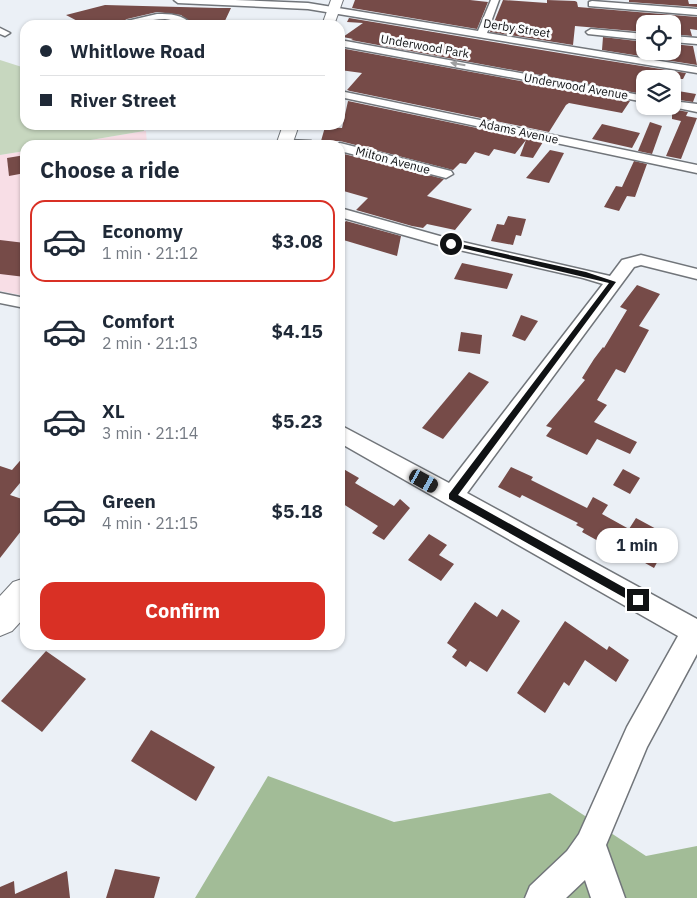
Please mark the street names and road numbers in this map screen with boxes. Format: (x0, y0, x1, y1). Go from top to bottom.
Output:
street label: Derby Street (482, 15, 552, 41)
street label: Underwood Park (380, 31, 471, 61)
street label: Underwood Avenue (523, 69, 630, 103)
street label: Adams Avenue (478, 115, 560, 147)
street label: Milton Avenue (354, 143, 432, 177)

